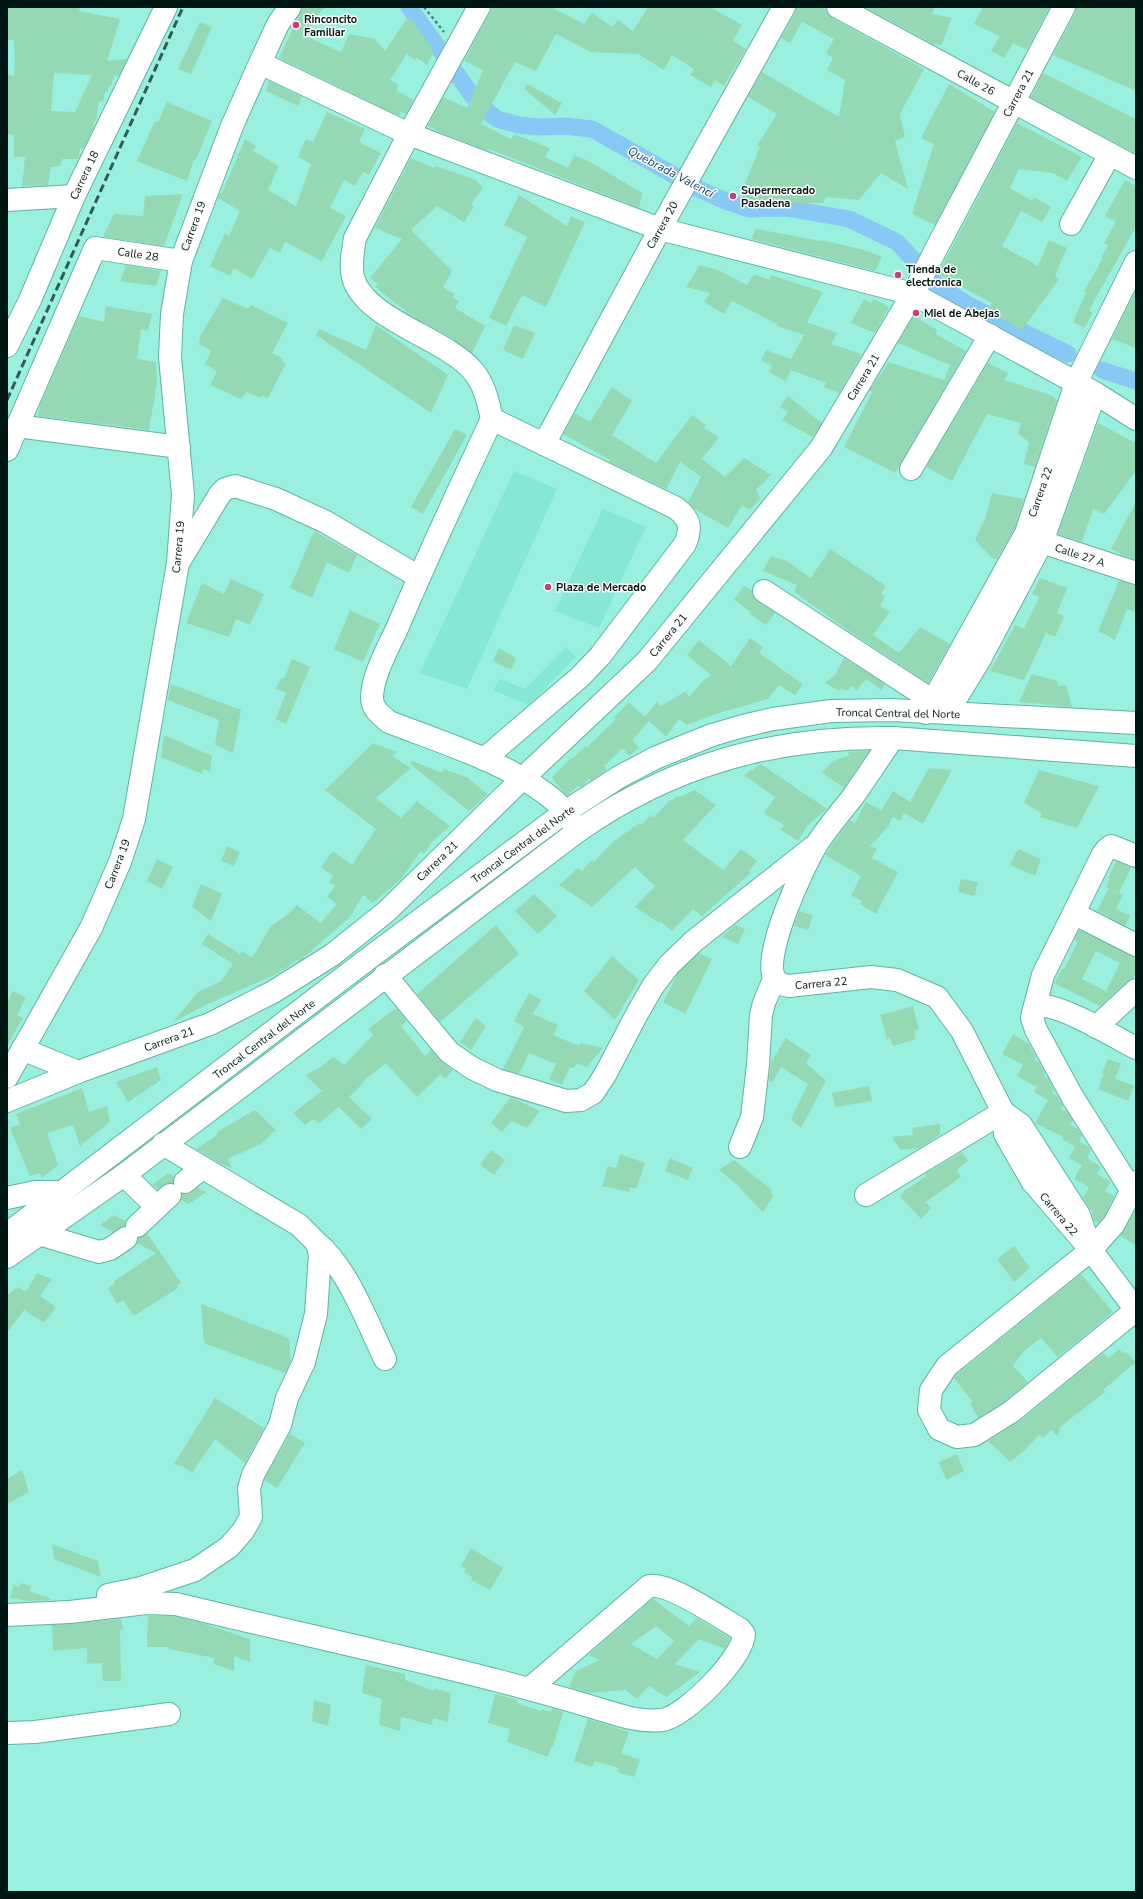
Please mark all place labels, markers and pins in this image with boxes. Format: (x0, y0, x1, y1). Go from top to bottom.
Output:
place label: Rinconcito Familiar (304, 12, 357, 40)
marker: Rinconcito Familiar (291, 20, 301, 30)
place label: Supermercado Pasadena (741, 183, 815, 211)
marker: Supermercado Pasadena (728, 191, 738, 201)
place label: Tienda de electronica (906, 262, 962, 290)
marker: Tienda de electronica (893, 270, 903, 280)
place label: Miel de Abejas (924, 306, 999, 321)
marker: Miel de Abejas (911, 308, 921, 318)
place label: Plaza de Mercado (556, 580, 646, 595)
marker: Plaza de Mercado (543, 582, 553, 592)

